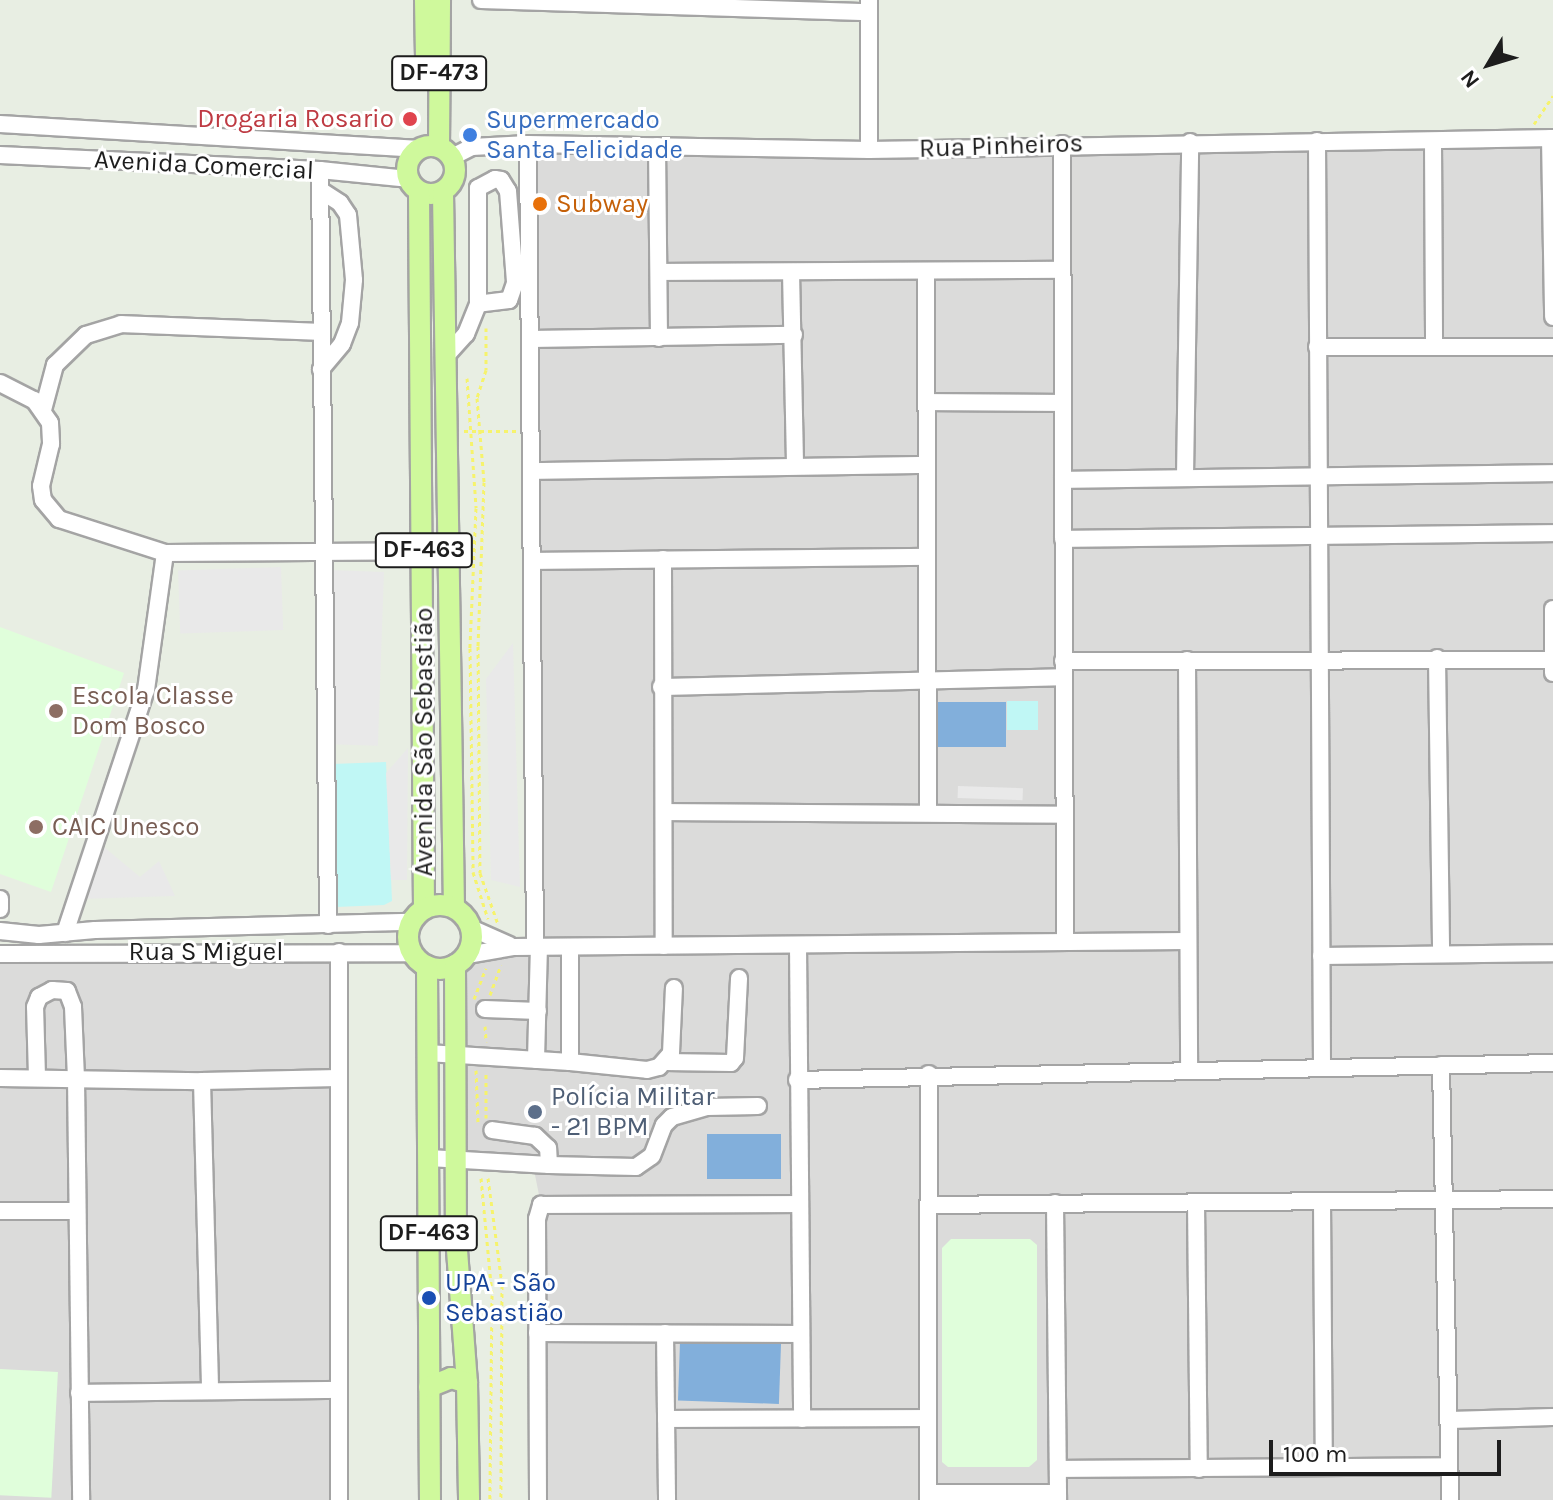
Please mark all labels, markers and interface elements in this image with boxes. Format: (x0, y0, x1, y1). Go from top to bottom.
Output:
north arrow (1449, 24, 1529, 104)
road number: DF-473 (391, 53, 487, 93)
text: N (1455, 65, 1485, 93)
place label: Drogaria Rosario (197, 103, 394, 135)
place label: Supermercado Santa Felicidade (486, 104, 683, 166)
marker: Drogaria Rosario (401, 110, 419, 128)
marker: Supermercado Santa Felicidade (461, 126, 479, 144)
street label: Rua Pinheiros (918, 128, 1084, 164)
street label: Avenida Comercial (93, 144, 315, 186)
place label: Subway (556, 188, 648, 220)
marker: Subway (531, 195, 549, 213)
road number: DF-463 (374, 530, 474, 570)
street label: Avenida São Sebastião (408, 607, 440, 877)
place label: Escola Classe Dom Bosco (72, 680, 234, 742)
marker: Escola Classe Dom Bosco (47, 702, 65, 720)
place label: CAIC Unesco (52, 811, 200, 843)
marker: CAIC Unesco (27, 818, 45, 836)
street label: Rua S Miguel (129, 936, 283, 968)
place label: Polícia Militar - 21 BPM (551, 1081, 715, 1142)
marker: Polícia Militar - 21 BPM (526, 1103, 544, 1121)
road number: DF-463 (379, 1213, 479, 1253)
place label: UPA - São Sebastião (445, 1267, 563, 1328)
marker: UPA - São Sebastião (420, 1289, 438, 1307)
scale bar (1273, 1424, 1505, 1474)
text: 100 m (1283, 1440, 1348, 1468)

